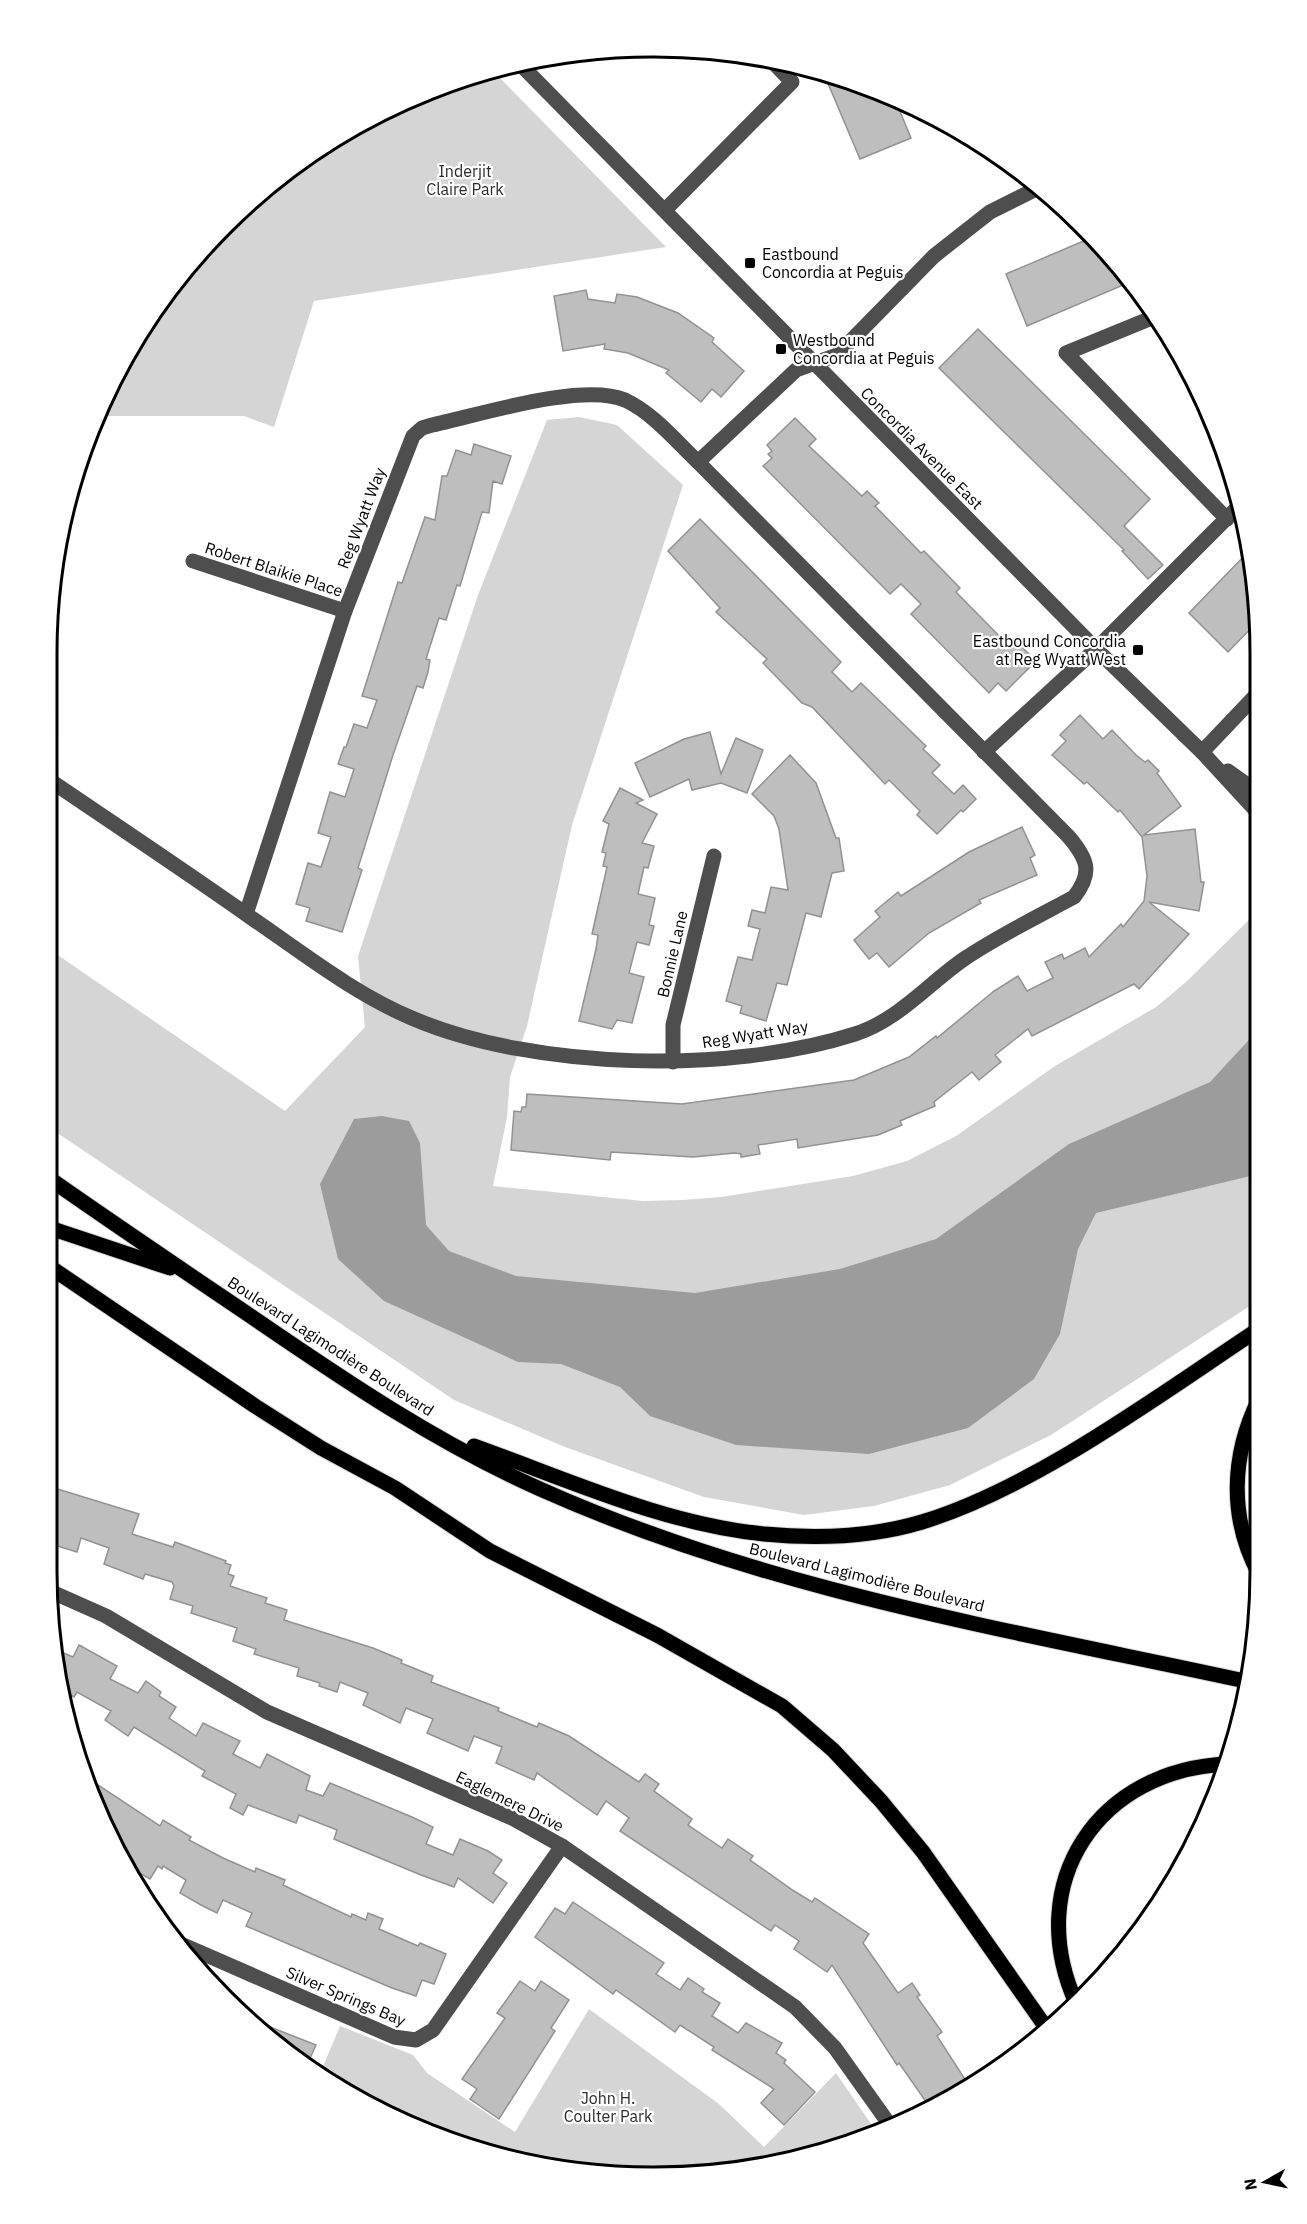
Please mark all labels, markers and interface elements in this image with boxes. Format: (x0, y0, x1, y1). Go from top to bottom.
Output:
park label: Inderjit Claire Park (426, 161, 504, 199)
place label: Eastbound Concordia at Peguis (762, 244, 904, 282)
marker: Eastbound Concordia at Peguis (743, 256, 757, 270)
place label: Westbound Concordia at Peguis (793, 330, 935, 368)
marker: Westbound Concordia at Peguis (774, 342, 788, 356)
street label: Concordia Avenue East (857, 383, 987, 513)
street label: Reg Wyatt Way (332, 464, 390, 572)
street label: Robert Blaikie Place (202, 537, 346, 601)
place label: Eastbound Concordia at Reg Wyatt West (973, 631, 1126, 669)
marker: Eastbound Concordia at Reg Wyatt West (1131, 643, 1145, 657)
street label: Bonnie Lane (652, 908, 692, 999)
street label: Reg Wyatt Way (701, 1016, 809, 1052)
street label: Boulevard Lagimodière Boulevard (224, 1272, 438, 1420)
street label: Boulevard Lagimodière Boulevard (747, 1538, 987, 1616)
street label: Eaglemere Drive (453, 1766, 567, 1836)
street label: Silver Springs Bay (283, 1962, 409, 2030)
park label: John H. Coulter Park (564, 2088, 653, 2126)
north arrow (1235, 2152, 1295, 2212)
text: N (1239, 2177, 1261, 2192)

